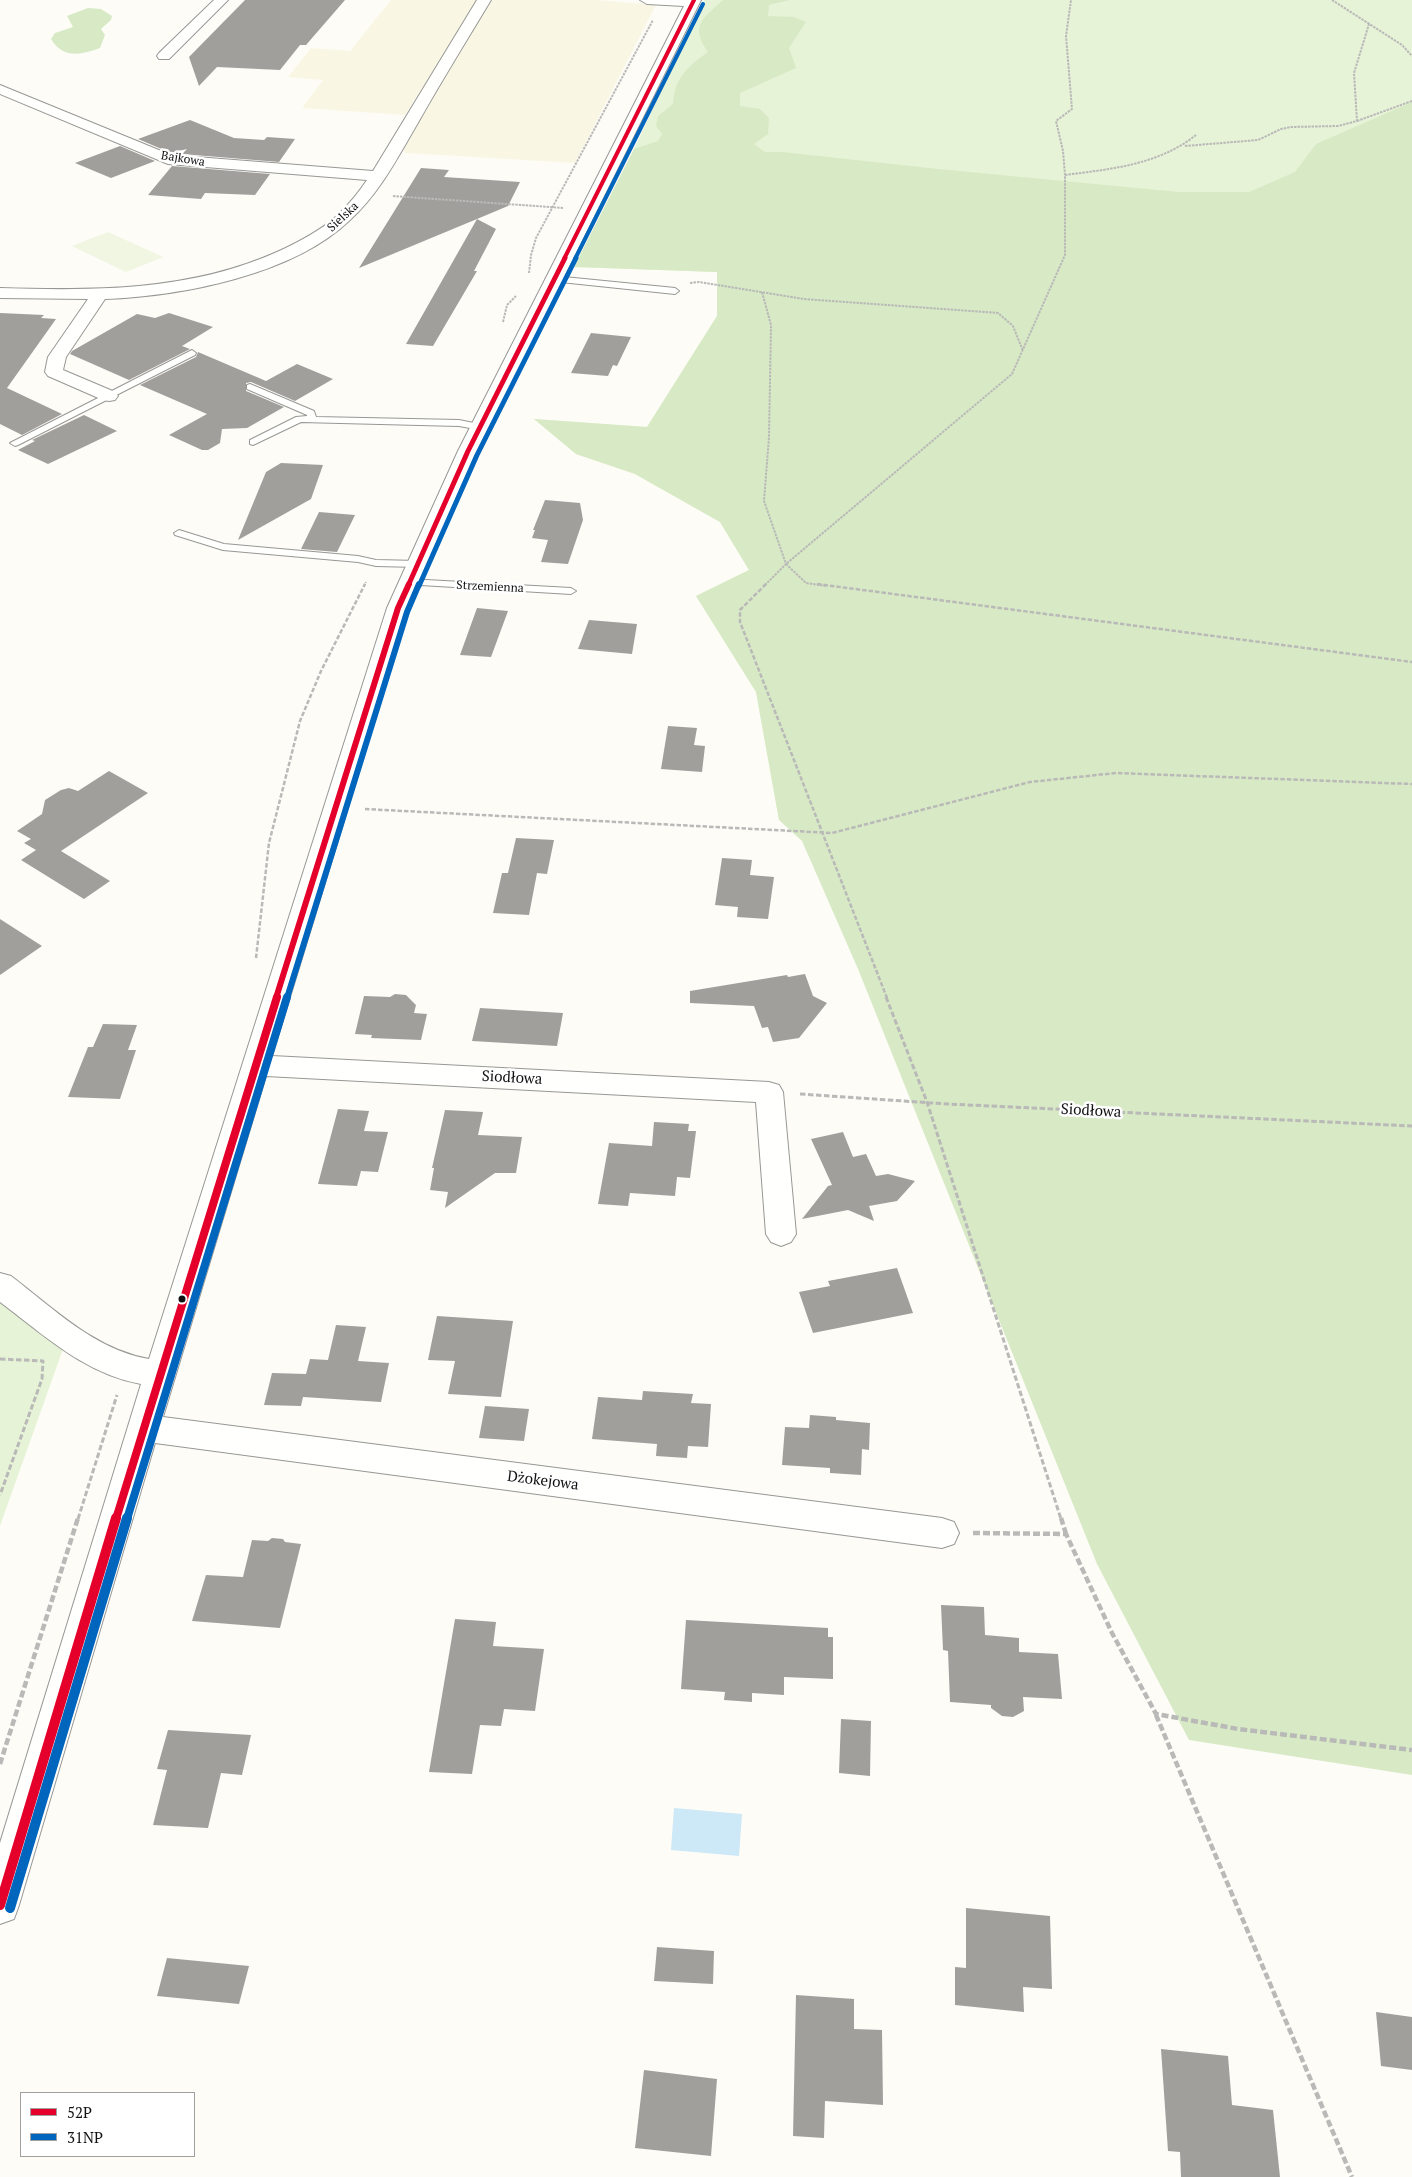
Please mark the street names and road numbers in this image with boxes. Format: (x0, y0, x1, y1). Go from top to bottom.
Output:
street label: Bajkowa (160, 148, 206, 170)
street label: Sielska (325, 199, 361, 235)
street label: Strzemienna (456, 578, 524, 596)
street label: Siodłowa (481, 1067, 543, 1089)
street label: Siodłowa (1060, 1100, 1122, 1122)
street label: Dżokejowa (506, 1468, 580, 1494)

